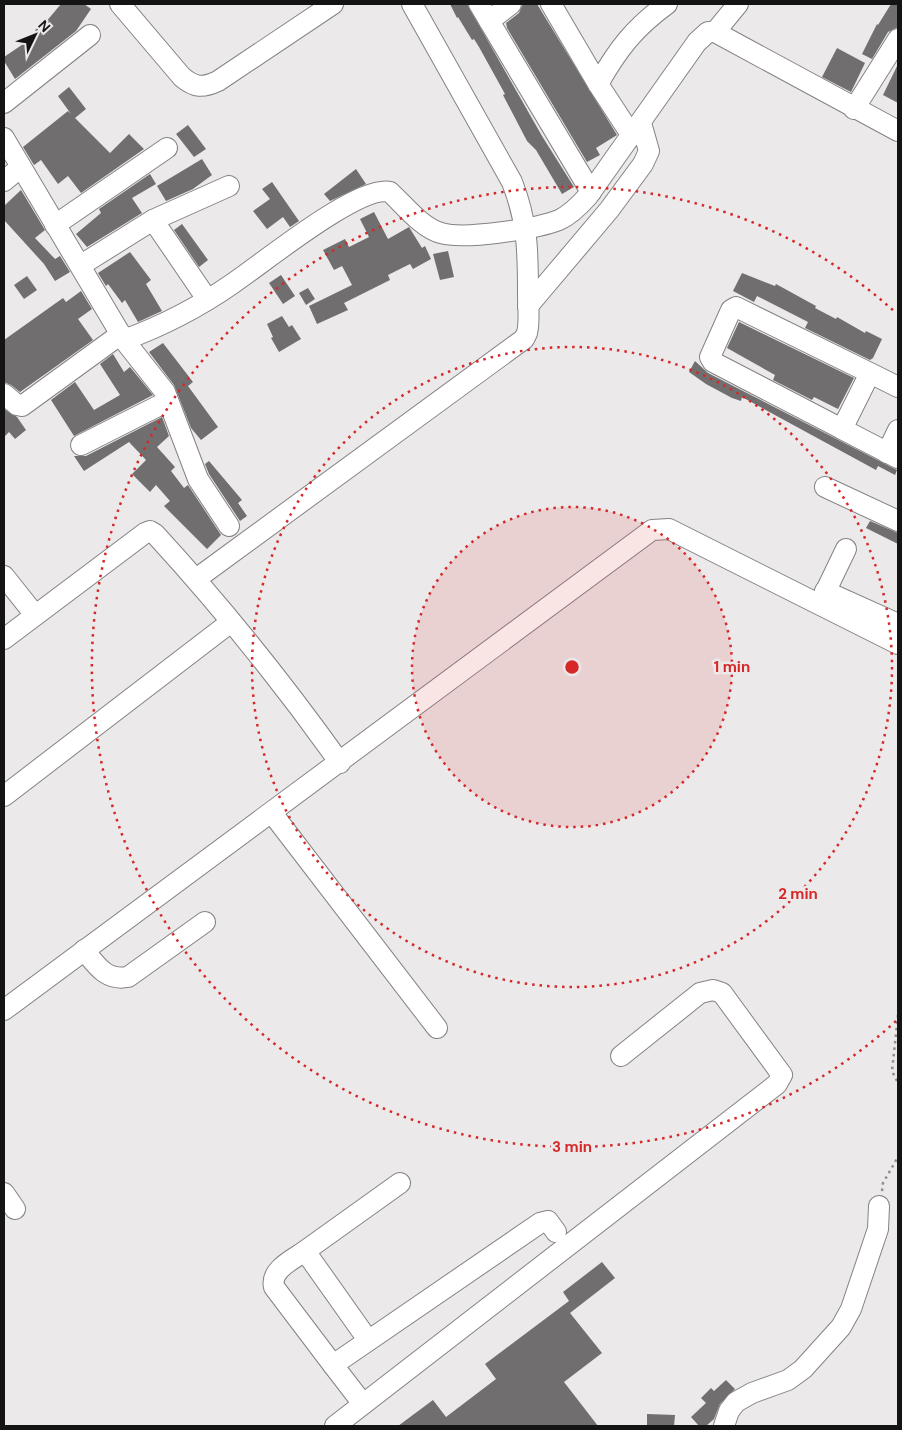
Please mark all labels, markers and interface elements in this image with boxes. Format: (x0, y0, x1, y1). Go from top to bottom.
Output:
north arrow (10, 10, 60, 60)
text: N (34, 16, 55, 36)
text: 1 min (714, 657, 750, 677)
centre of rings (563, 658, 581, 676)
text: 2 min (778, 884, 818, 904)
text: 3 min (552, 1137, 592, 1157)

